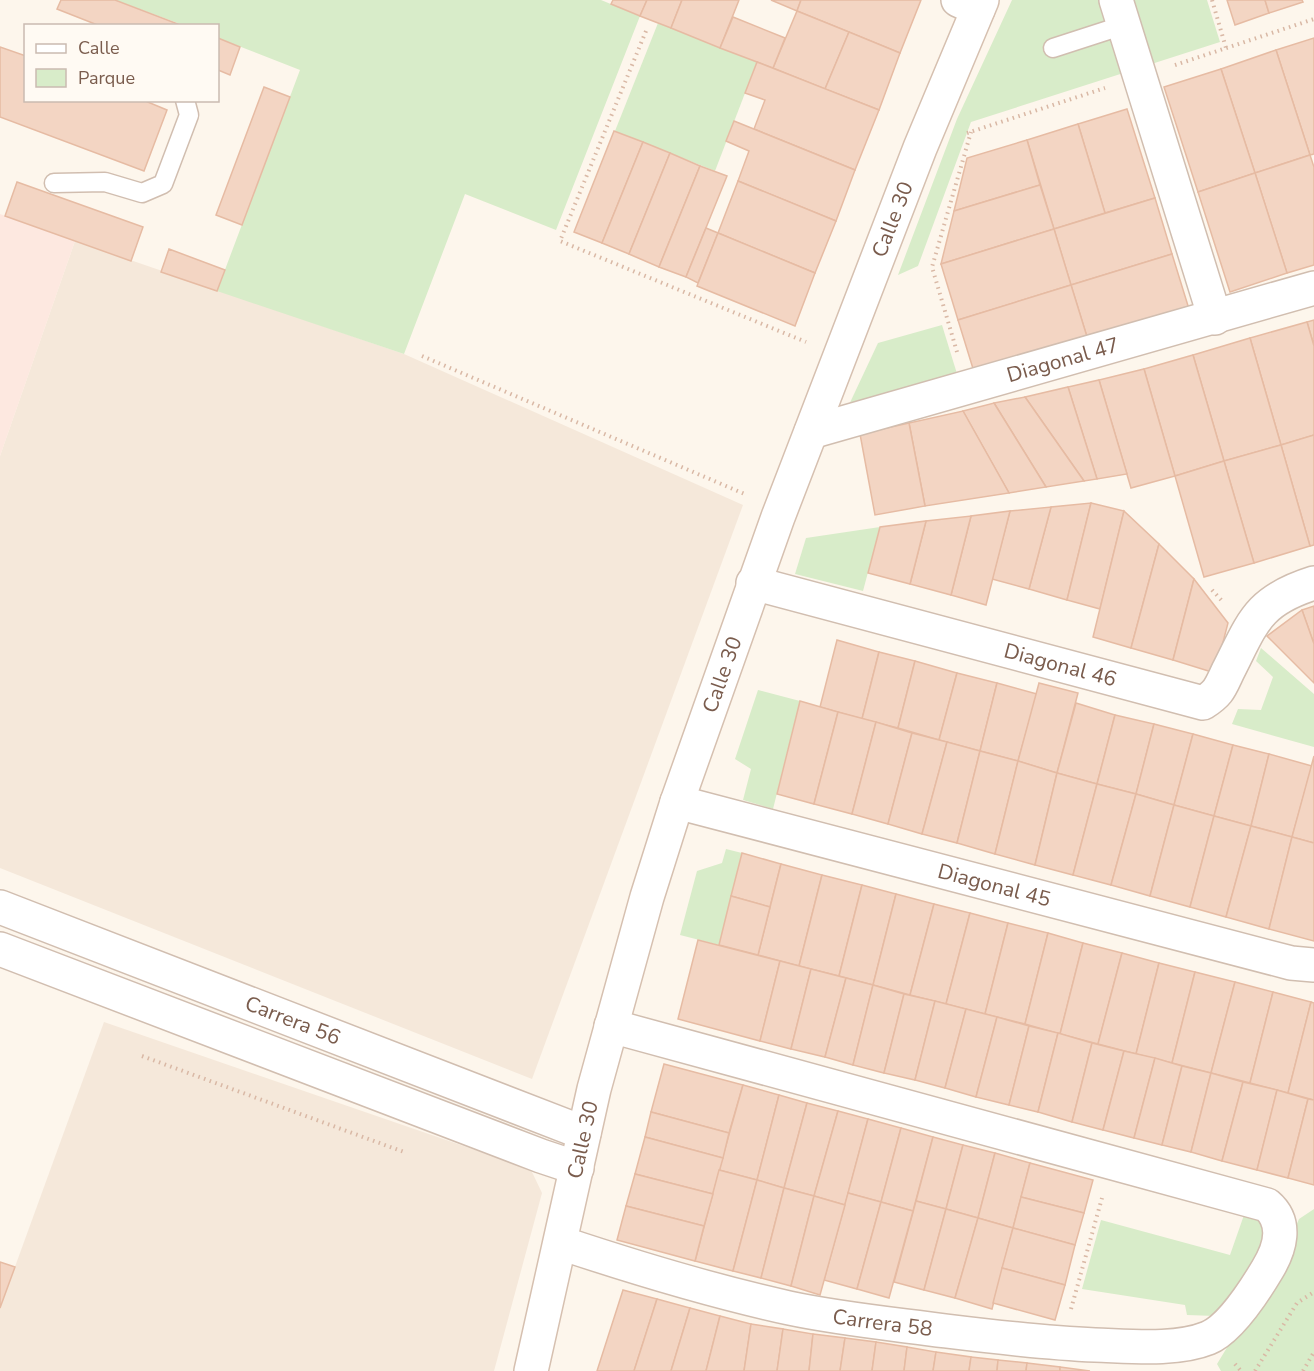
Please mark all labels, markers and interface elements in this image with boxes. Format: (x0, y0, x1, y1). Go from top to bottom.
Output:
legend (24, 24, 219, 102)
text: Calle (78, 36, 120, 60)
text: Parque (78, 66, 135, 90)
street label: Calle 30 (865, 177, 920, 261)
street label: Diagonal 47 (1003, 331, 1122, 389)
street label: Calle 30 (696, 633, 749, 716)
street label: Diagonal 46 (1001, 637, 1120, 693)
street label: Diagonal 45 (935, 857, 1054, 913)
street label: Carrera 56 (241, 989, 345, 1051)
street label: Calle 30 (560, 1098, 605, 1181)
street label: Carrera 58 (831, 1302, 934, 1343)

